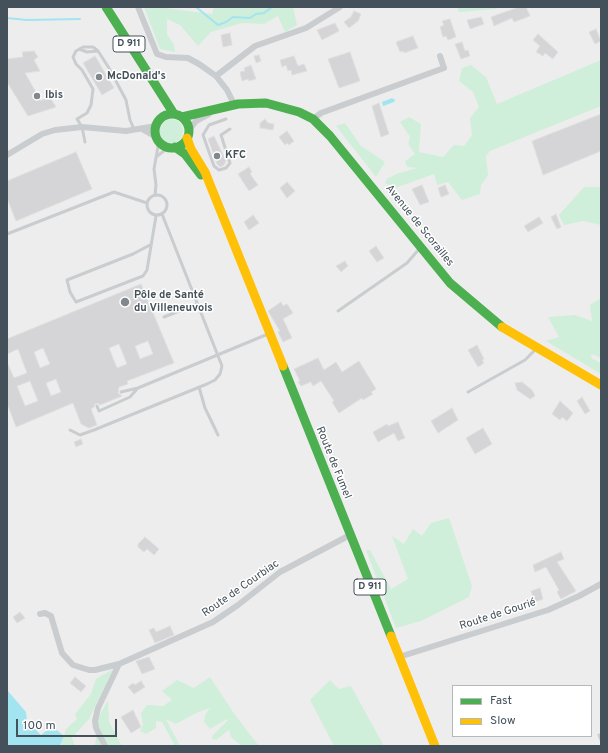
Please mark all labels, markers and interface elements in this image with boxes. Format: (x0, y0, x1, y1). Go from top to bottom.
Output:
road number: D 911 (113, 36, 145, 52)
place label: McDonald's (107, 70, 166, 84)
marker: McDonald's (94, 72, 104, 82)
place label: Ibis (45, 89, 63, 103)
marker: Ibis (32, 91, 42, 101)
place label: KFC (225, 149, 246, 163)
marker: KFC (212, 151, 222, 161)
street label: Avenue de Scorailles (382, 182, 456, 270)
place label: Pôle de Santé du Villeneuvois (134, 289, 213, 315)
marker: Pôle de Santé du Villeneuvois (119, 296, 131, 308)
street label: Route de Fumel (312, 425, 354, 501)
street label: Route de Courbiac (200, 558, 282, 620)
road number: D 911 (354, 579, 386, 595)
street label: Route de Gourié (458, 596, 538, 634)
legend (452, 685, 592, 737)
text: Fast (490, 693, 512, 709)
scale bar (18, 711, 119, 737)
text: Slow (490, 713, 516, 729)
text: 100 m (23, 718, 56, 734)

